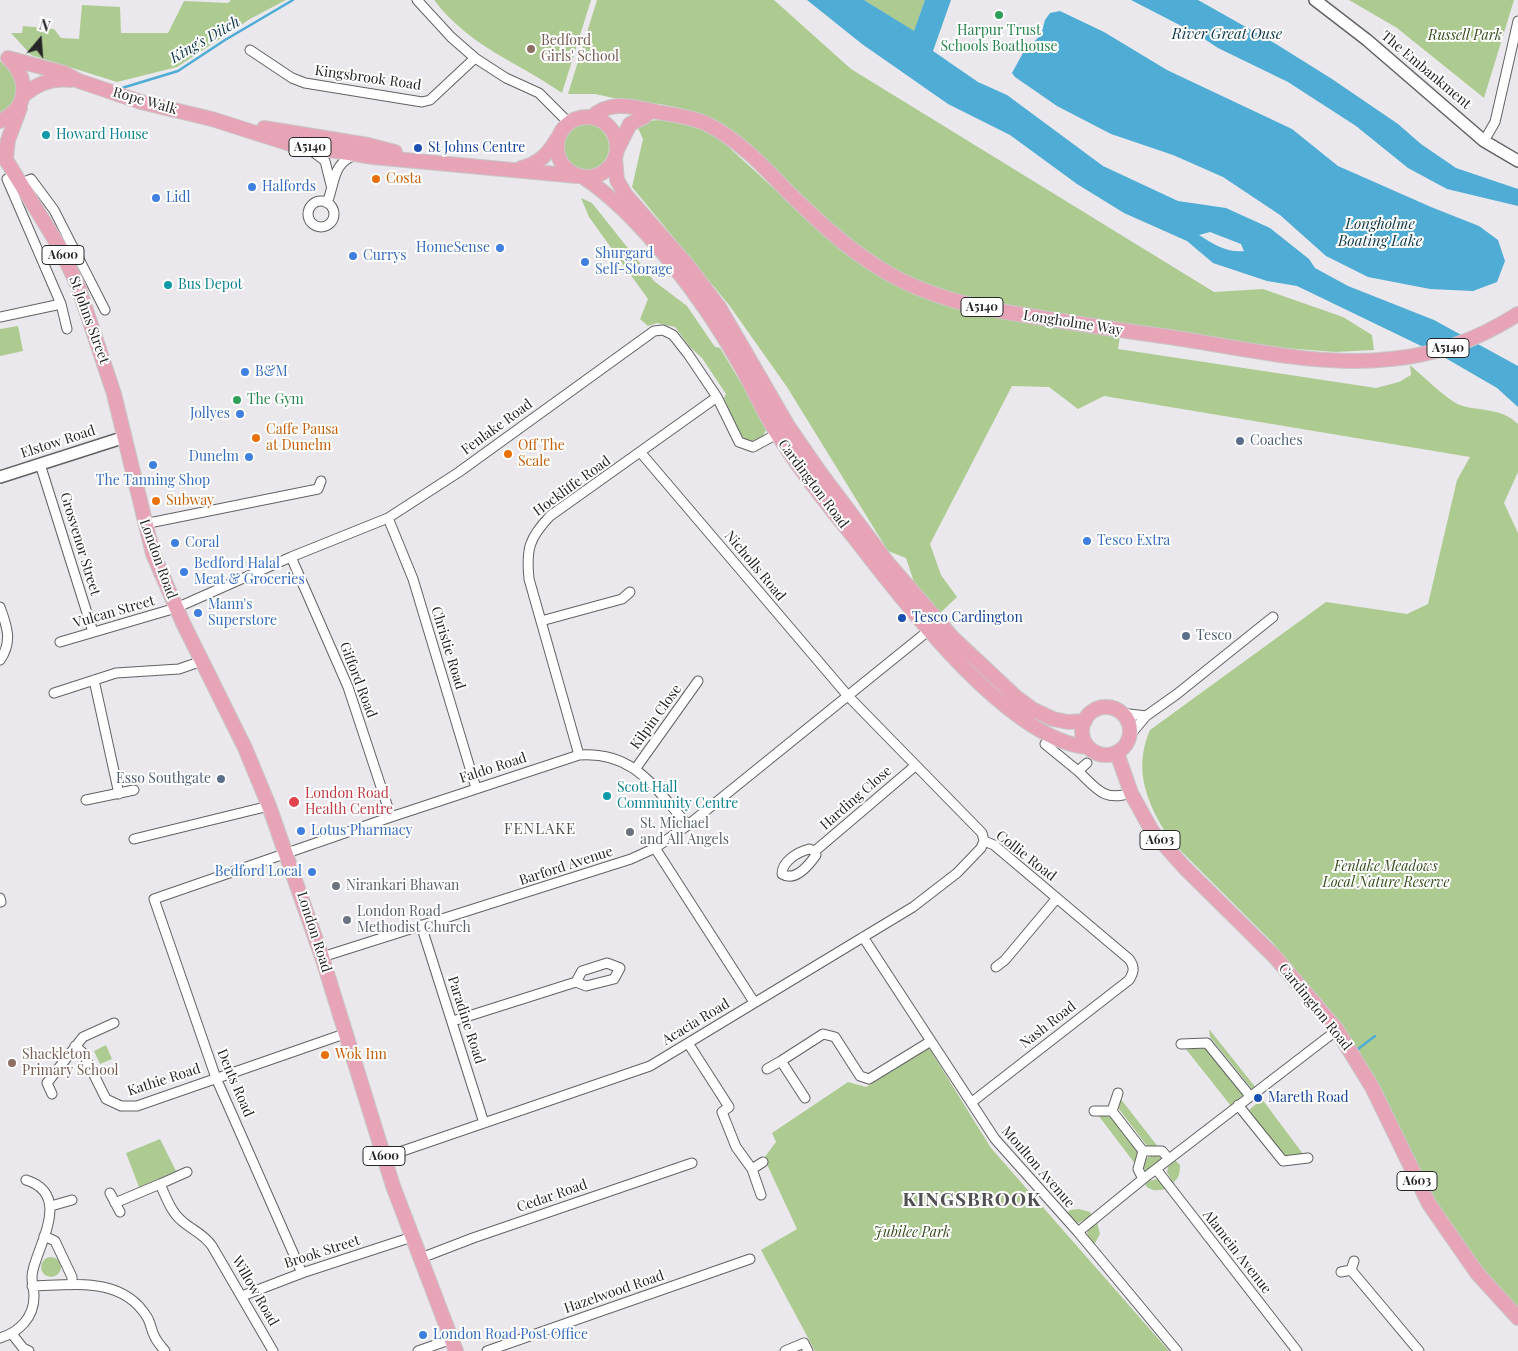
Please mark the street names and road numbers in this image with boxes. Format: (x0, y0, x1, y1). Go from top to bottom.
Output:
street label: The Embankment (1378, 28, 1474, 112)
street label: Kingsbrook Road (314, 62, 422, 94)
street label: Rope Walk (111, 84, 179, 118)
road number: A5140 (289, 138, 331, 156)
road number: A600 (42, 246, 84, 264)
street label: St Johns Street (65, 274, 113, 366)
road number: A5140 (961, 298, 1003, 316)
street label: Longholme Way (1022, 307, 1124, 339)
road number: A5140 (1427, 338, 1469, 358)
street label: Fenlake Road (458, 396, 536, 458)
street label: Elstow Road (19, 422, 97, 462)
street label: Cardington Road (774, 436, 852, 532)
street label: Hockliffe Road (530, 452, 614, 520)
street label: Grosvenor Street (56, 490, 104, 598)
street label: London Road (136, 517, 180, 601)
street label: Nicholls Road (721, 528, 789, 604)
street label: Vulcan Street (71, 592, 157, 632)
street label: Christie Road (427, 604, 469, 692)
street label: Gifford Road (336, 640, 380, 720)
street label: Kilpin Close (627, 681, 685, 753)
street label: Faldo Road (457, 749, 529, 787)
street label: Harding Close (817, 762, 895, 834)
street label: Collie Road (993, 827, 1059, 885)
road number: A603 (1140, 830, 1180, 850)
street label: Barford Avenue (517, 843, 615, 889)
street label: London Road (293, 890, 335, 974)
street label: Cardington Road (1275, 960, 1355, 1054)
street label: Paradine Road (444, 974, 488, 1066)
street label: Acacia Road (659, 995, 733, 1049)
street label: Nash Road (1017, 998, 1079, 1052)
street label: Dents Road (213, 1047, 257, 1119)
street label: Kathie Road (125, 1060, 203, 1100)
street label: Moulton Avenue (998, 1123, 1078, 1211)
road number: A600 (363, 1146, 405, 1166)
road number: A603 (1397, 1172, 1437, 1190)
street label: Cedar Road (515, 1176, 589, 1216)
street label: Alamein Avenue (1199, 1207, 1275, 1297)
street label: Brook Street (282, 1232, 362, 1272)
street label: Willow Road (228, 1253, 282, 1329)
street label: Hazelwood Road (562, 1267, 666, 1317)

